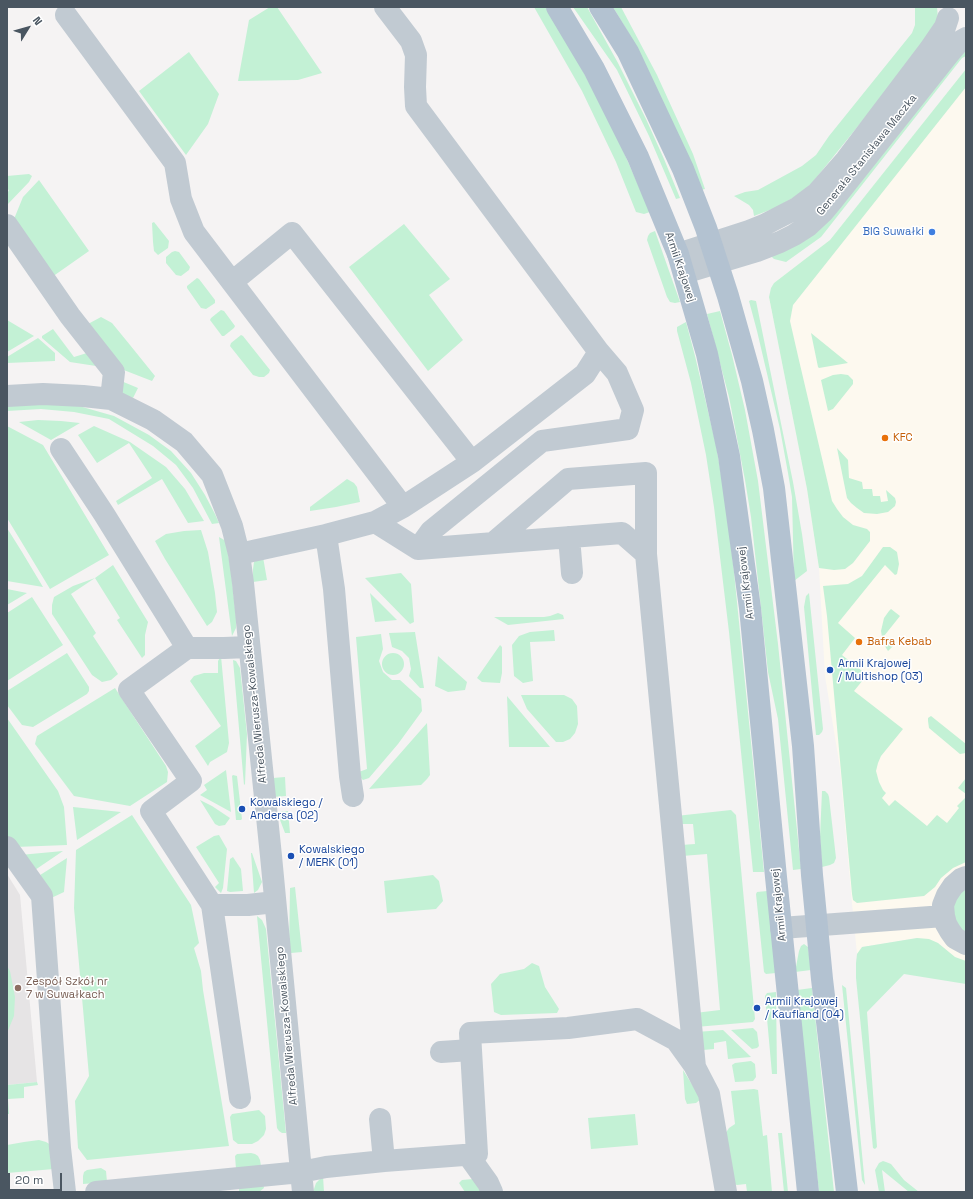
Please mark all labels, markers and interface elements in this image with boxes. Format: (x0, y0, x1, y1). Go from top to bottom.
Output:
north arrow (8, 8, 48, 48)
text: N (30, 14, 45, 28)
street label: Generała Stanisława Maczka (814, 92, 920, 218)
place label: BIG Suwałki (863, 225, 924, 239)
marker: BIG Suwałki (927, 227, 937, 237)
street label: Armii Krajowej (662, 230, 698, 304)
place label: KFC (893, 431, 913, 445)
marker: KFC (880, 433, 890, 443)
street label: Armii Krajowej (735, 546, 757, 620)
street label: Alfreda Wierusza-Kowalskiego (240, 624, 270, 784)
place label: Bafra Kebab (867, 635, 932, 649)
marker: Bafra Kebab (854, 637, 864, 647)
place label: Armii Krajowej / Multishop (03) (838, 657, 923, 683)
marker: Armii Krajowej / Multishop (03) (825, 665, 835, 675)
place label: Kowalskiego / Andersa (02) (250, 796, 323, 822)
marker: Kowalskiego / Andersa (02) (237, 804, 247, 814)
place label: Kowalskiego / MERK (01) (299, 843, 365, 869)
marker: Kowalskiego / MERK (01) (286, 851, 296, 861)
street label: Armii Krajowej (769, 868, 789, 942)
street label: Alfreda Wierusza-Kowalskiego (273, 946, 301, 1106)
place label: Zespół Szkół nr 7 w Suwałkach (26, 975, 108, 1001)
marker: Zespół Szkół nr 7 w Suwałkach (13, 983, 23, 993)
place label: Armii Krajowej / Kaufland (04) (765, 995, 844, 1021)
marker: Armii Krajowej / Kaufland (04) (752, 1003, 762, 1013)
scale bar (10, 1165, 64, 1191)
text: 20 m (15, 1172, 43, 1188)

